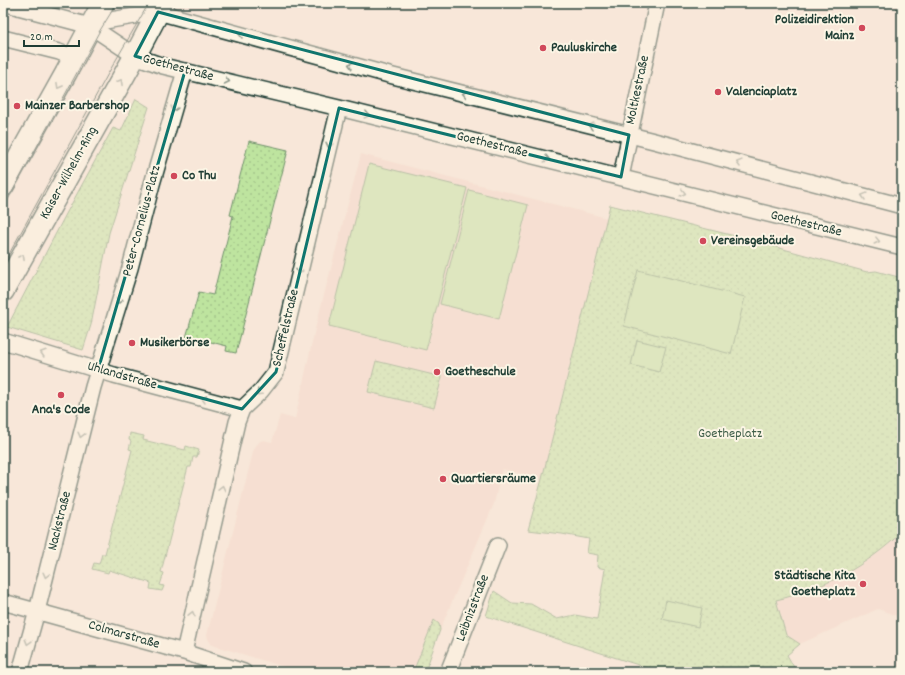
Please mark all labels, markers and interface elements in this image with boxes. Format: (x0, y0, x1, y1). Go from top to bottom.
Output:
place label: Polizeidirektion Mainz (775, 10, 855, 46)
scale bar (24, 22, 79, 48)
marker: Polizeidirektion Mainz (857, 23, 867, 33)
text: 20 m (30, 29, 53, 46)
one-way arrow (237, 31, 244, 39)
place label: Pauluskirche (551, 38, 617, 58)
marker: Pauluskirche (538, 43, 548, 53)
street label: Goethestraße (140, 49, 216, 87)
street label: Moltkestraße (621, 53, 655, 127)
one-way arrow (348, 61, 355, 69)
one-way arrow (223, 76, 230, 85)
one-way arrow (115, 79, 123, 86)
one-way arrow (57, 81, 64, 89)
place label: Valenciaplatz (726, 82, 798, 102)
marker: Valenciaplatz (713, 87, 723, 97)
one-way arrow (462, 90, 469, 99)
place label: Mainzer Barbershop (25, 96, 130, 116)
marker: Mainzer Barbershop (12, 101, 22, 111)
one-way arrow (170, 105, 179, 112)
one-way arrow (363, 110, 370, 118)
one-way arrow (588, 122, 595, 131)
street label: Kaiser-Wilhelm-Ring (35, 123, 103, 223)
street label: Goethestraße (454, 126, 530, 164)
one-way arrow (325, 142, 334, 149)
one-way arrow (543, 154, 550, 163)
one-way arrow (735, 160, 742, 168)
street label: Peter-Cornelius-Platz (118, 163, 167, 279)
place label: Co Thu (182, 166, 216, 186)
marker: Co Thu (169, 171, 179, 181)
one-way arrow (679, 188, 686, 197)
one-way arrow (861, 193, 868, 201)
street label: Goethestraße (768, 205, 844, 243)
place label: Vereinsgebäude (711, 231, 794, 251)
marker: Vereinsgebäude (698, 236, 708, 246)
one-way arrow (873, 236, 880, 245)
one-way arrow (18, 253, 25, 261)
one-way arrow (296, 269, 304, 275)
street label: Scheffelstraße (267, 287, 305, 369)
one-way arrow (116, 297, 124, 304)
place label: Musikerbörse (140, 333, 209, 353)
marker: Musikerbörse (127, 338, 137, 348)
one-way arrow (40, 350, 47, 358)
street label: Uhlandstraße (85, 357, 159, 395)
place label: Goetheschule (445, 362, 516, 382)
marker: Goetheschule (432, 367, 442, 377)
one-way arrow (256, 388, 263, 396)
marker: Ana's Code (56, 390, 66, 400)
one-way arrow (201, 395, 207, 403)
place label: Ana's Code (32, 400, 90, 420)
park label: Goetheplatz (698, 424, 763, 444)
one-way arrow (78, 432, 86, 438)
place label: Quartiersräume (451, 469, 536, 489)
marker: Quartiersräume (438, 474, 448, 484)
one-way arrow (217, 484, 225, 491)
street label: Nackstraße (43, 489, 77, 553)
place label: Städtische Kita Goetheplatz (774, 566, 856, 602)
one-way arrow (42, 571, 51, 578)
street label: Leibnizstraße (451, 572, 495, 644)
marker: Städtische Kita Goetheplatz (858, 579, 868, 589)
one-way arrow (188, 611, 196, 617)
street label: Colmarstraße (86, 615, 162, 655)
one-way arrow (24, 638, 33, 645)

